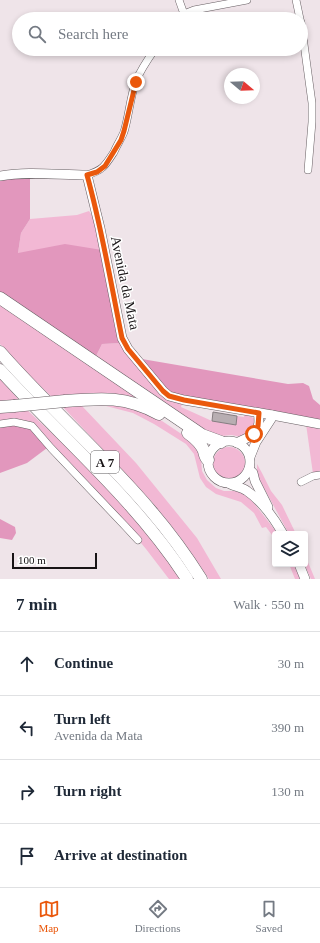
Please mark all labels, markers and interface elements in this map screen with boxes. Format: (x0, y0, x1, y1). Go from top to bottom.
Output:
search box (12, 12, 308, 56)
icon: search (26, 23, 48, 45)
text: Search here (58, 26, 128, 42)
north arrow (224, 68, 260, 104)
route end (127, 73, 145, 91)
street label: Avenida da Mata (108, 235, 142, 332)
route start (245, 425, 263, 443)
road number: A 7 (91, 451, 119, 473)
map controls (272, 531, 308, 567)
button: layers (272, 531, 308, 567)
scale bar (12, 551, 97, 570)
text: 100 m (18, 554, 46, 566)
text: 7 min (16, 595, 57, 614)
text: Walk · 550 m (233, 597, 304, 612)
icon: ahead (16, 653, 38, 675)
text: Continue (54, 655, 113, 671)
text: 30 m (278, 656, 304, 671)
text: Turn left (54, 711, 111, 727)
icon: left (16, 717, 38, 739)
text: 390 m (271, 720, 304, 735)
text: Avenida da Mata (54, 728, 143, 743)
icon: right (16, 781, 38, 803)
text: Turn right (54, 783, 121, 799)
text: 130 m (271, 784, 304, 799)
icon: arrive (16, 845, 38, 867)
text: Arrive at destination (54, 847, 187, 863)
tab: Map (38, 898, 60, 934)
tab: Directions (135, 898, 180, 934)
tab: Saved (256, 898, 282, 934)

